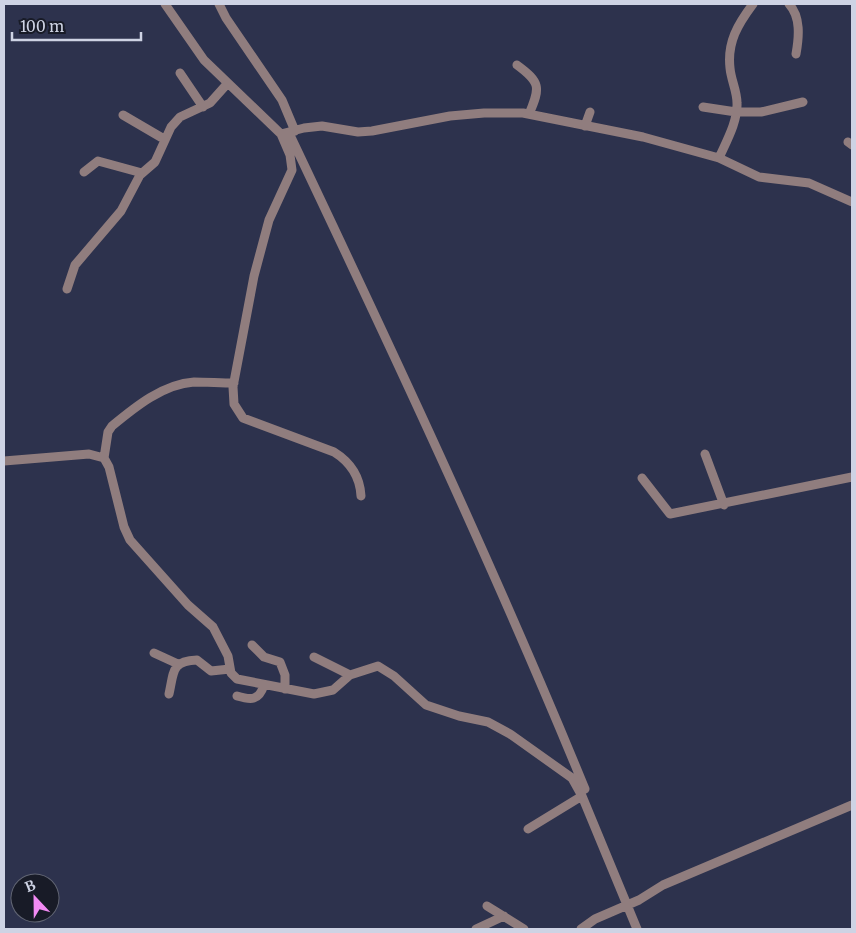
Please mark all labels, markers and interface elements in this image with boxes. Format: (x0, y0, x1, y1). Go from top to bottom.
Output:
scale bar (12, 10, 141, 42)
text: 100 m (20, 17, 64, 36)
north arrow (10, 873, 60, 923)
text: B (22, 876, 38, 896)

